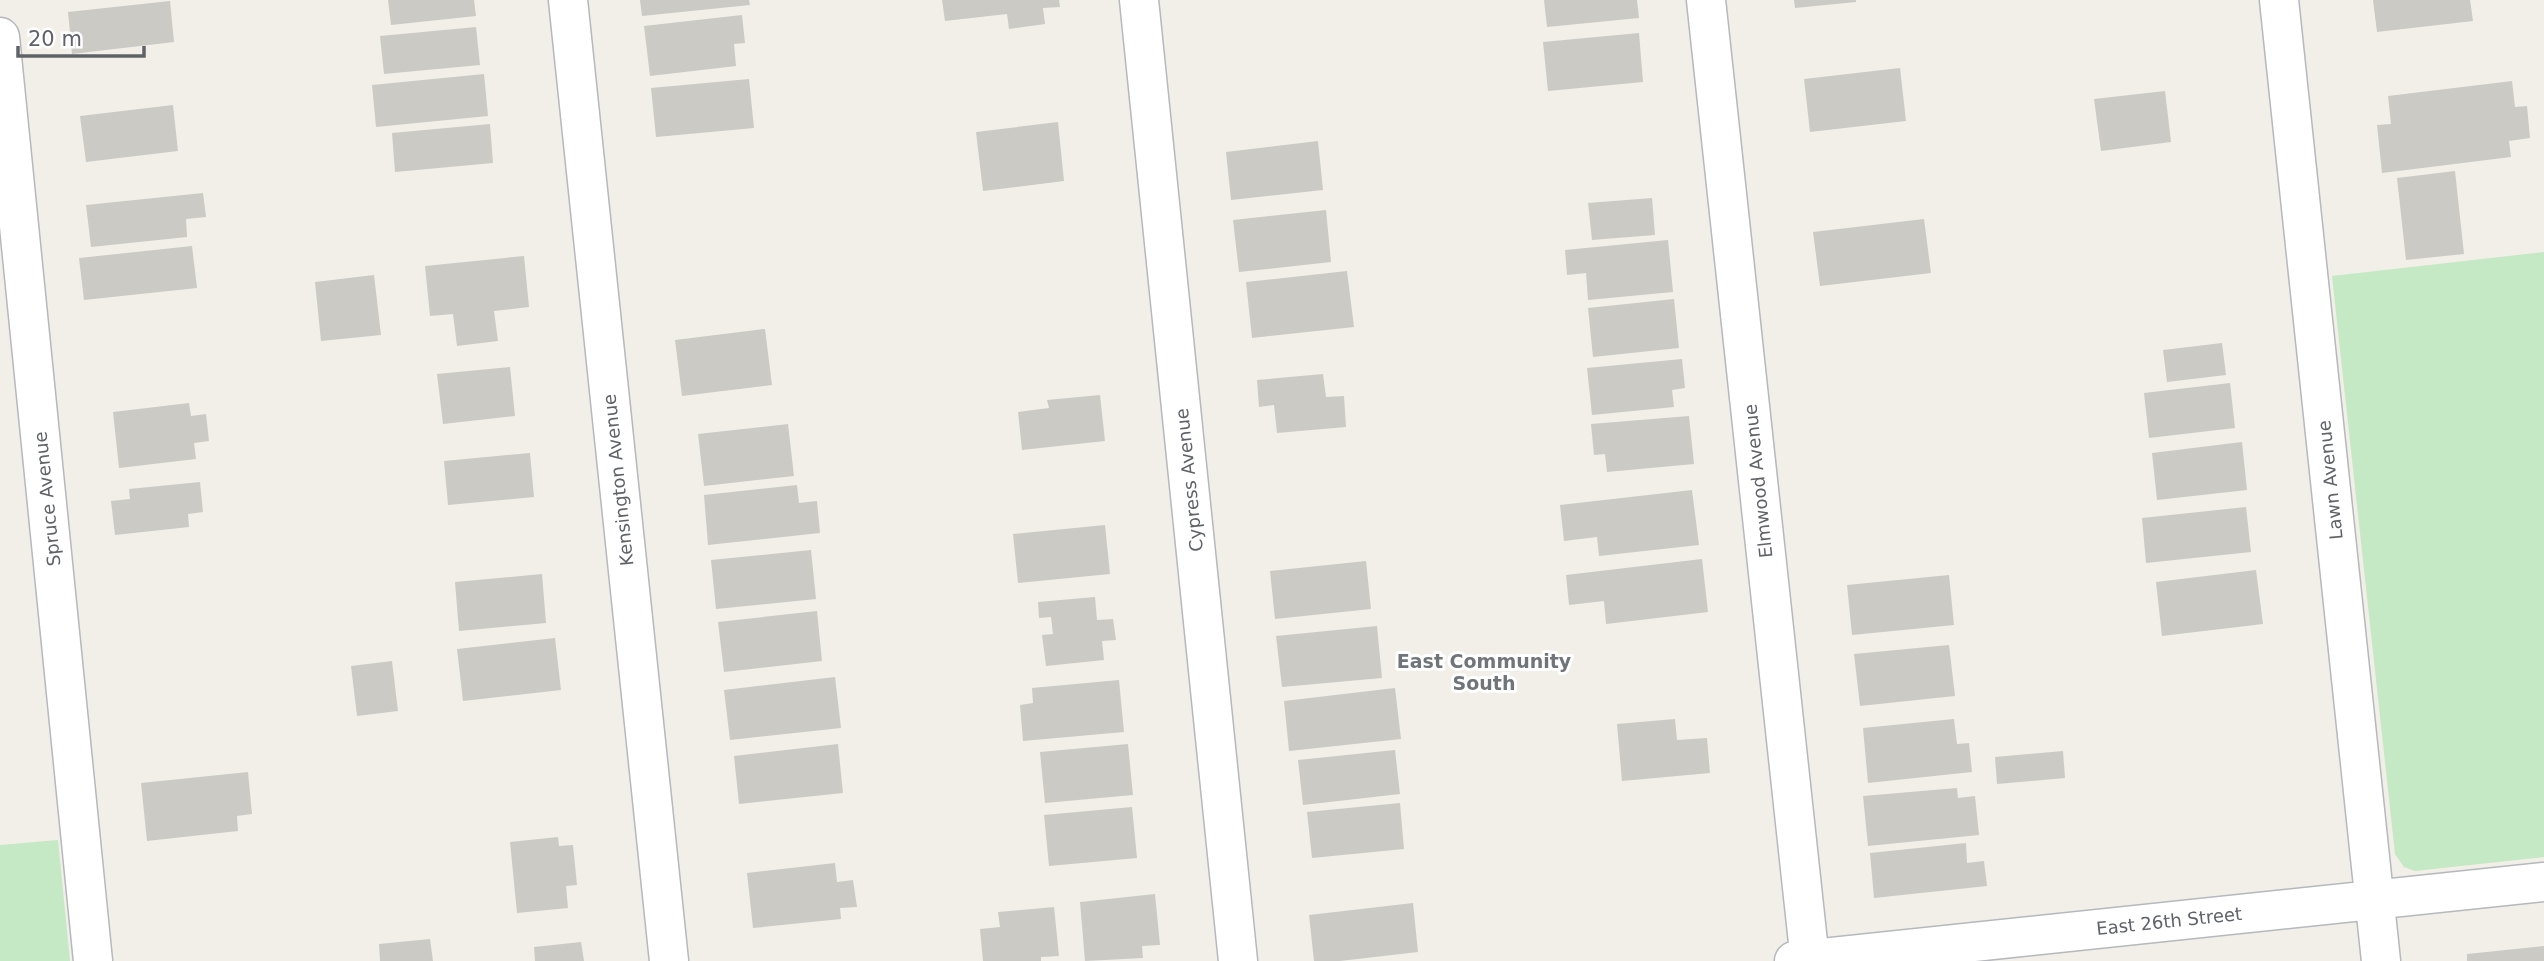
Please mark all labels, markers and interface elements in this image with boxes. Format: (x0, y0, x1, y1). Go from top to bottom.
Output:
scale bar (18, 14, 144, 58)
text: 20 m (28, 27, 82, 51)
street label: Kensington Avenue (599, 393, 637, 567)
street label: Elmwood Avenue (1739, 403, 1777, 559)
street label: Cypress Avenue (1171, 407, 1207, 553)
street label: Lawn Avenue (2313, 419, 2347, 541)
street label: Spruce Avenue (29, 431, 65, 567)
district label: East Community South (1397, 650, 1572, 694)
street label: East 26th Street (2095, 903, 2243, 939)

